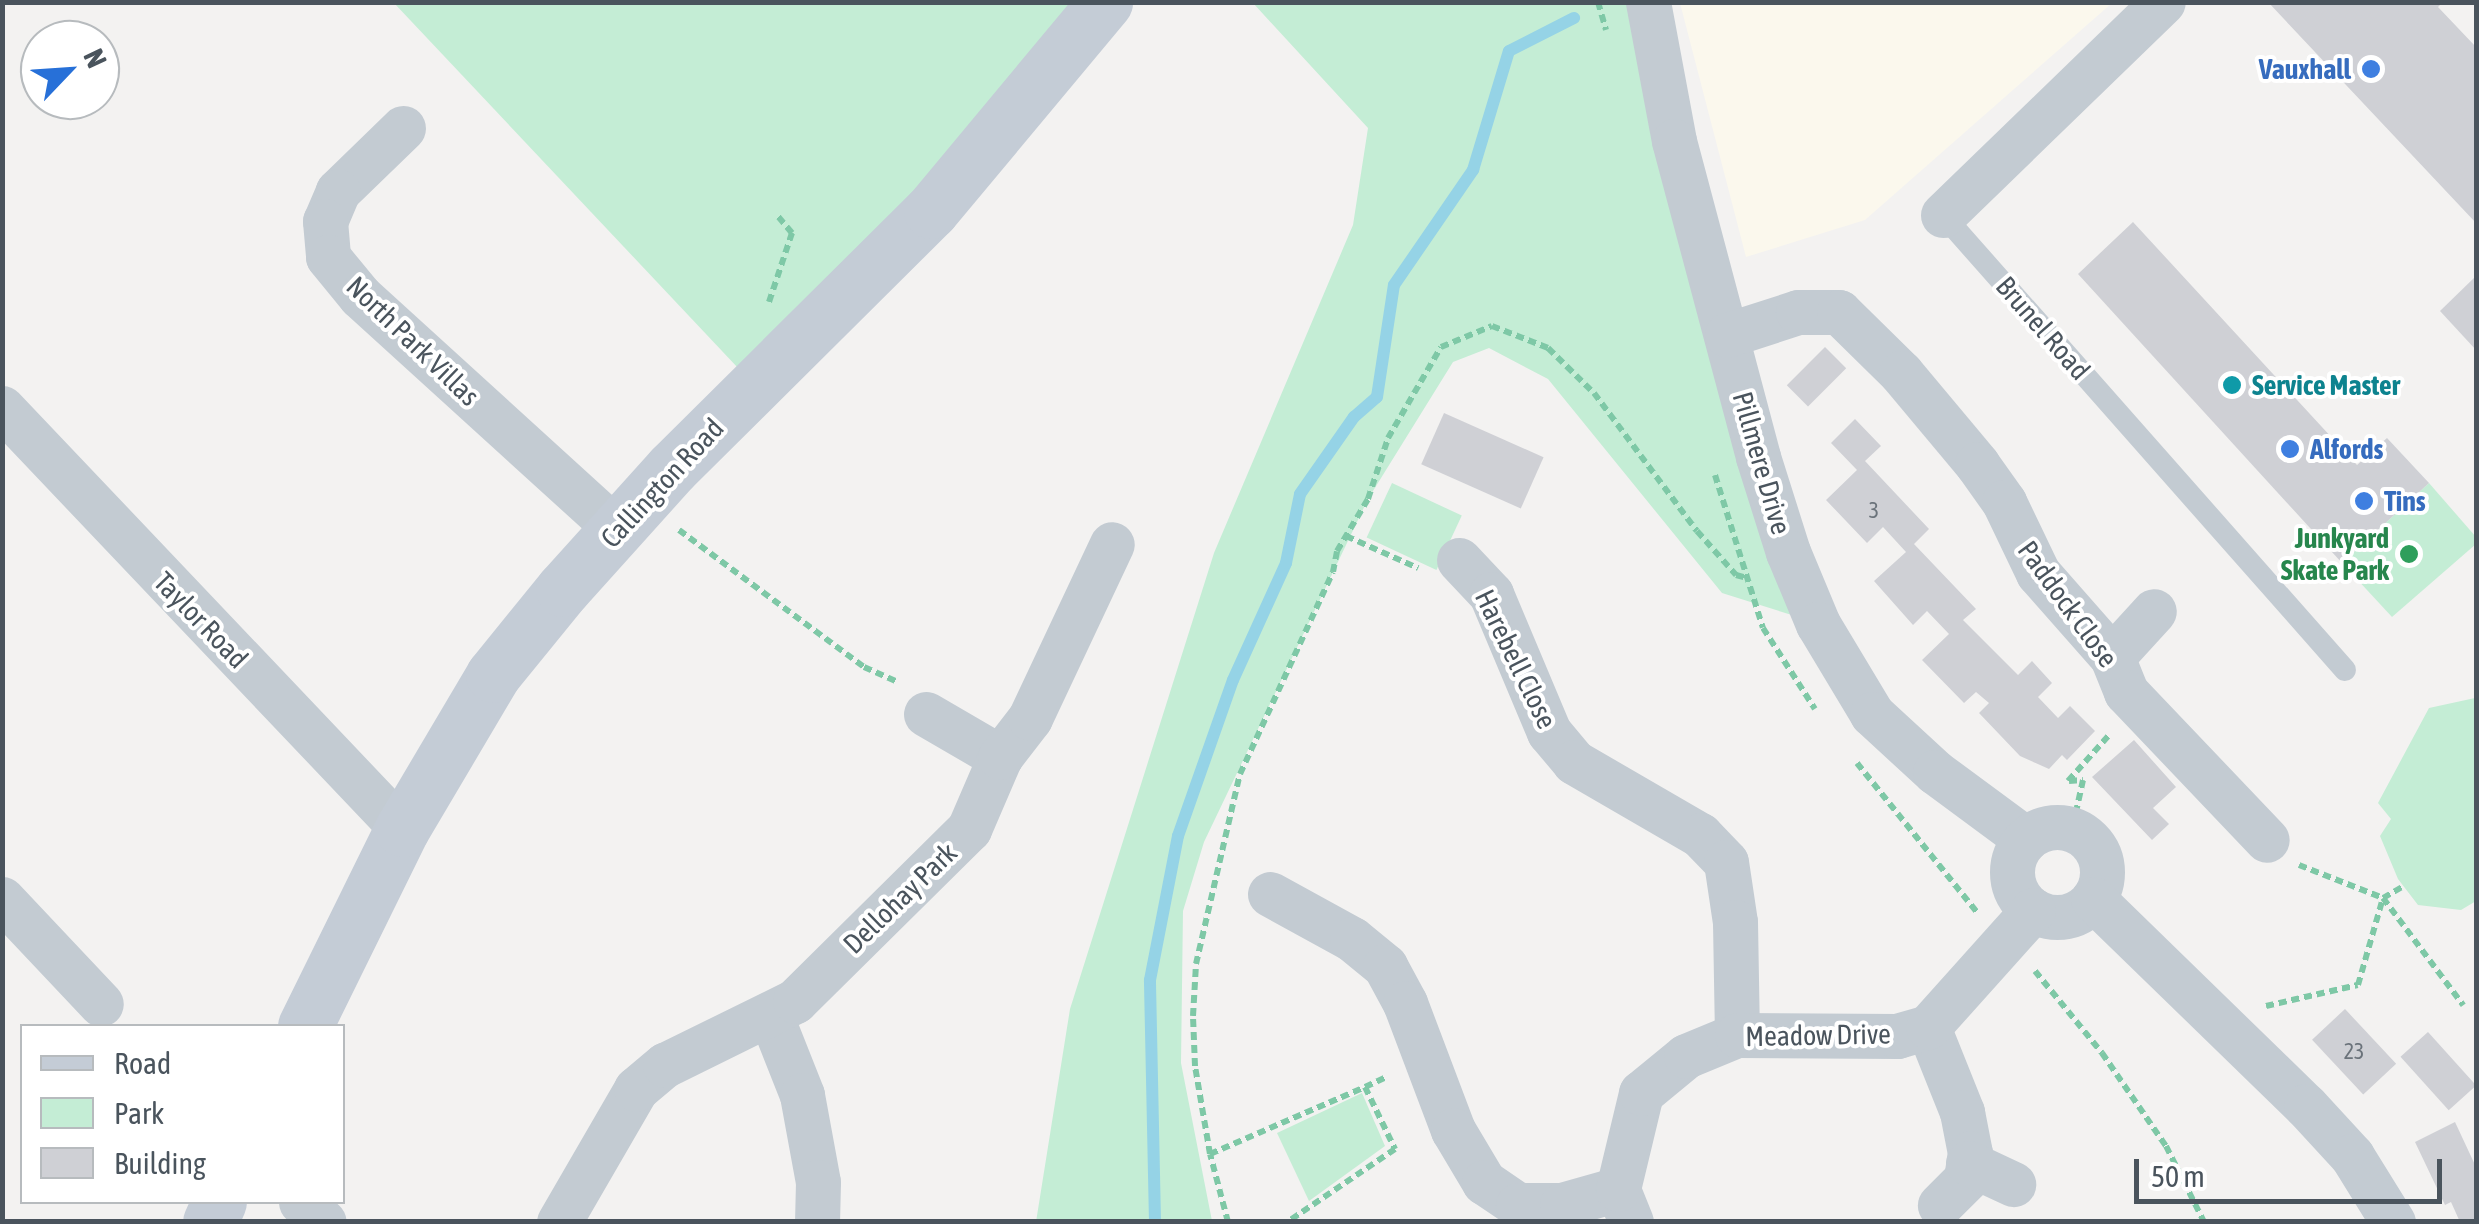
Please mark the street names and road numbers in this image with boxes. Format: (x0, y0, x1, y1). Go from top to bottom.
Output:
street label: North Park Villas (340, 269, 486, 413)
street label: Brunel Road (1989, 269, 2097, 387)
street label: Pillmere Drive (1726, 388, 1798, 538)
street label: Callington Road (594, 411, 730, 555)
street label: Paddock Close (2011, 534, 2125, 674)
street label: Taylor Road (147, 565, 255, 675)
street label: Harebell Close (1468, 584, 1564, 734)
street label: Dellohay Park (836, 836, 964, 960)
street label: Meadow Drive (1745, 1017, 1891, 1053)

